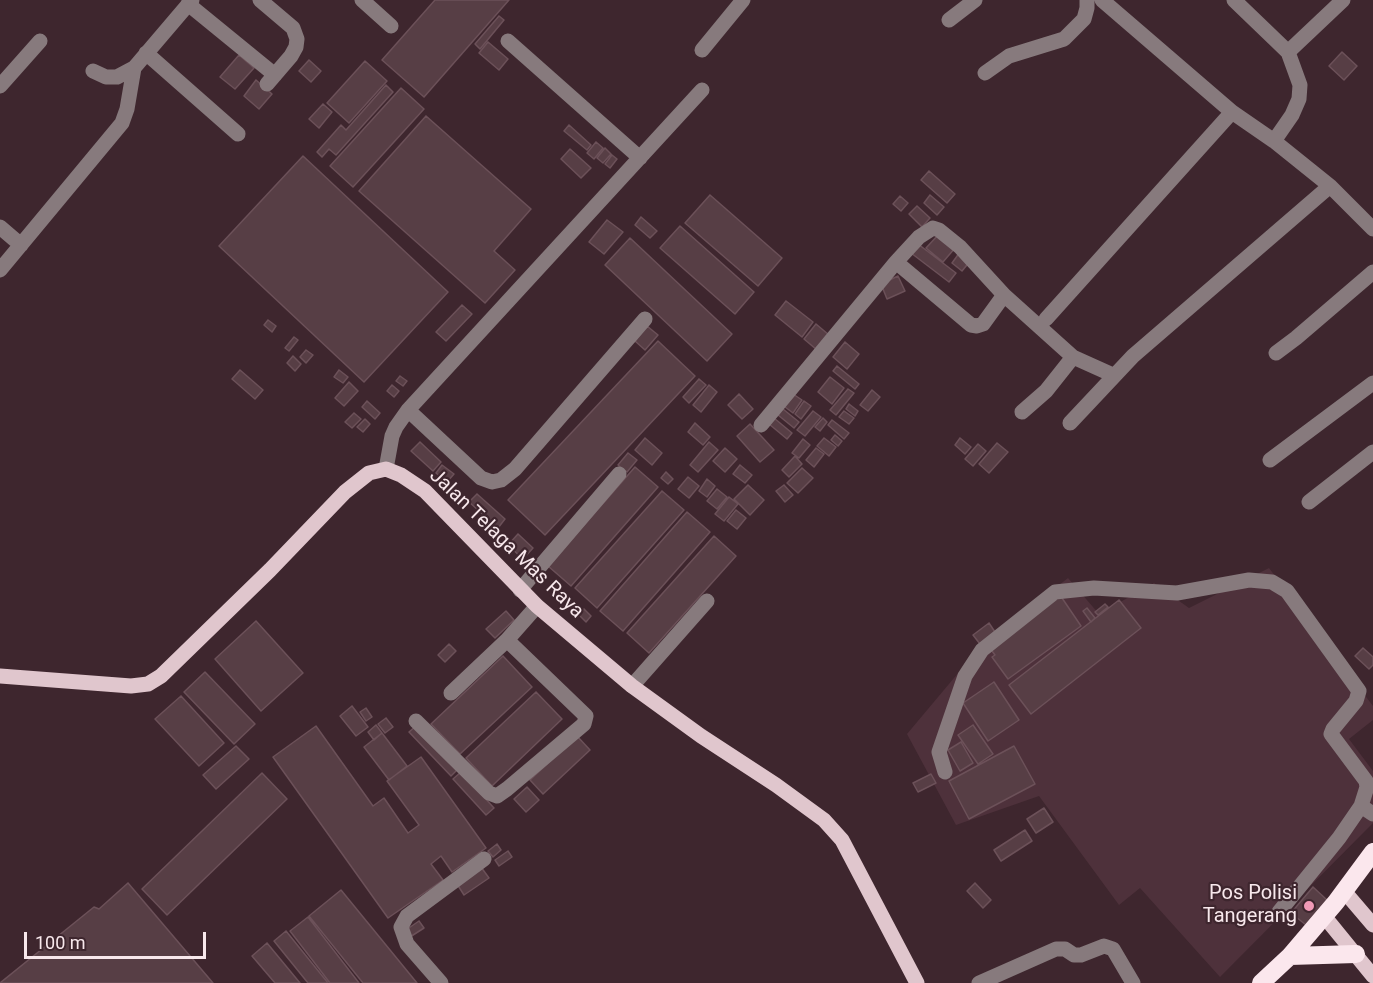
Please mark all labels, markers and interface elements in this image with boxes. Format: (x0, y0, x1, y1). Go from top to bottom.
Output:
street label: Jalan Telaga Mas Raya (424, 464, 588, 624)
place label: Pos Polisi Tangerang (1203, 882, 1297, 929)
marker: Pos Polisi Tangerang (1302, 899, 1316, 913)
scale bar (27, 920, 208, 958)
text: 100 m (35, 932, 86, 953)

